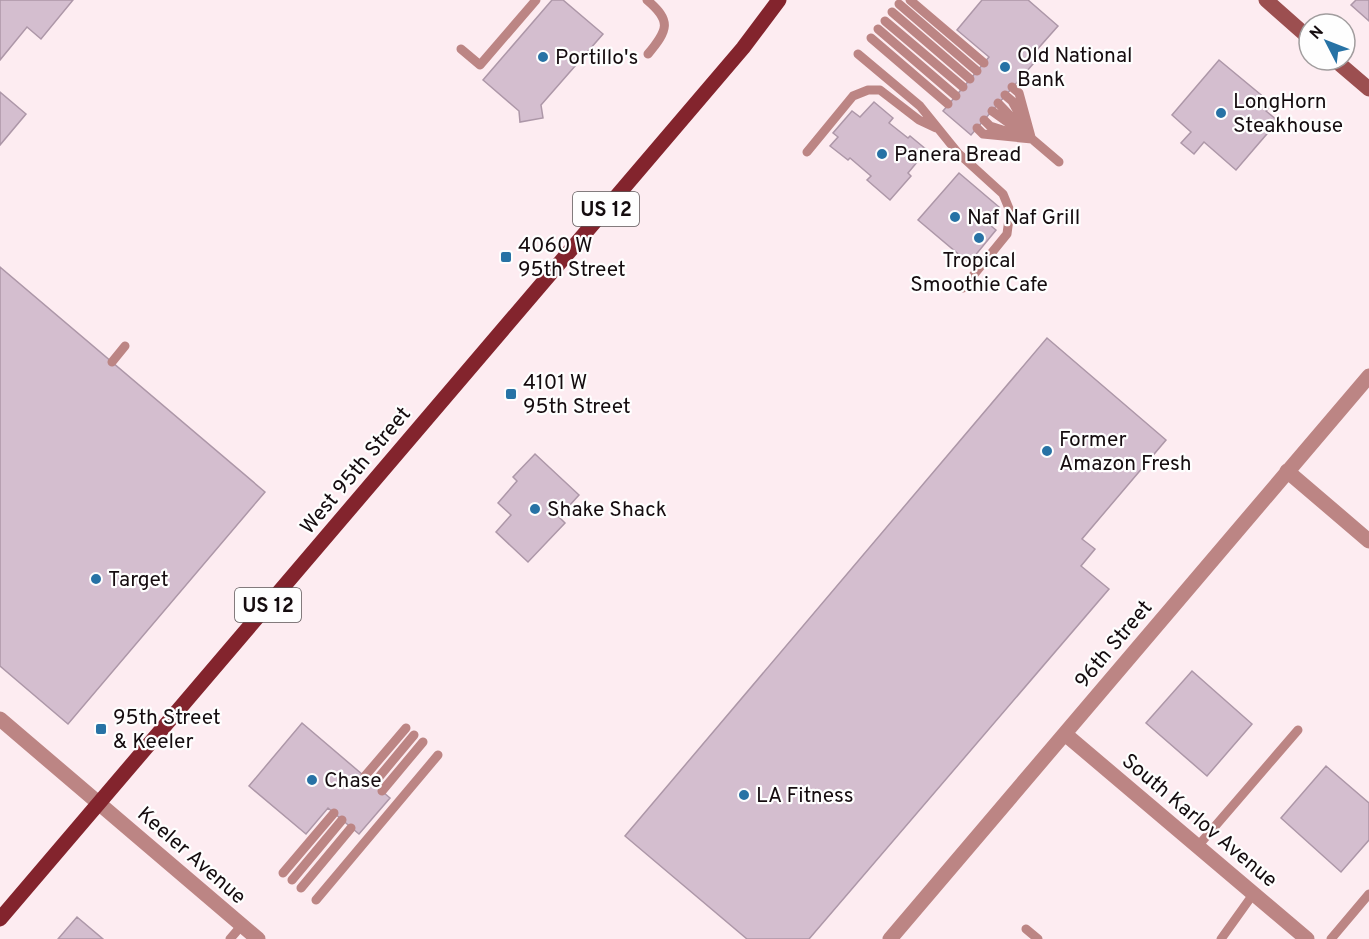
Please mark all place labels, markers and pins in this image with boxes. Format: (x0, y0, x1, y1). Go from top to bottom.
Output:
place label: Old National Bank (1017, 43, 1132, 94)
place label: Portillo's (555, 45, 638, 72)
marker: Portillo's (536, 50, 550, 64)
marker: Old National Bank (998, 60, 1012, 74)
place label: LongHorn Steakhouse (1233, 89, 1343, 140)
marker: LongHorn Steakhouse (1214, 106, 1228, 120)
place label: Panera Bread (894, 142, 1021, 169)
marker: Panera Bread (875, 147, 889, 161)
place label: Naf Naf Grill (967, 205, 1080, 232)
marker: Naf Naf Grill (948, 210, 962, 224)
marker: Tropical Smoothie Cafe (972, 231, 986, 245)
place label: 4060 W 95th Street (518, 233, 626, 284)
place label: Tropical Smoothie Cafe (910, 248, 1048, 299)
marker: 4060 W 95th Street (499, 250, 513, 264)
place label: 4101 W 95th Street (523, 370, 631, 421)
marker: 4101 W 95th Street (504, 387, 518, 401)
place label: Former Amazon Fresh (1059, 427, 1192, 478)
marker: Former Amazon Fresh (1040, 444, 1054, 458)
place label: Shake Shack (547, 497, 667, 524)
marker: Shake Shack (528, 502, 542, 516)
place label: Target (108, 567, 169, 594)
marker: Target (89, 572, 103, 586)
place label: 95th Street & Keeler (113, 705, 221, 756)
marker: 95th Street & Keeler (94, 722, 108, 736)
place label: Chase (324, 768, 382, 795)
marker: Chase (305, 773, 319, 787)
place label: LA Fitness (756, 783, 854, 810)
marker: LA Fitness (737, 788, 751, 802)

